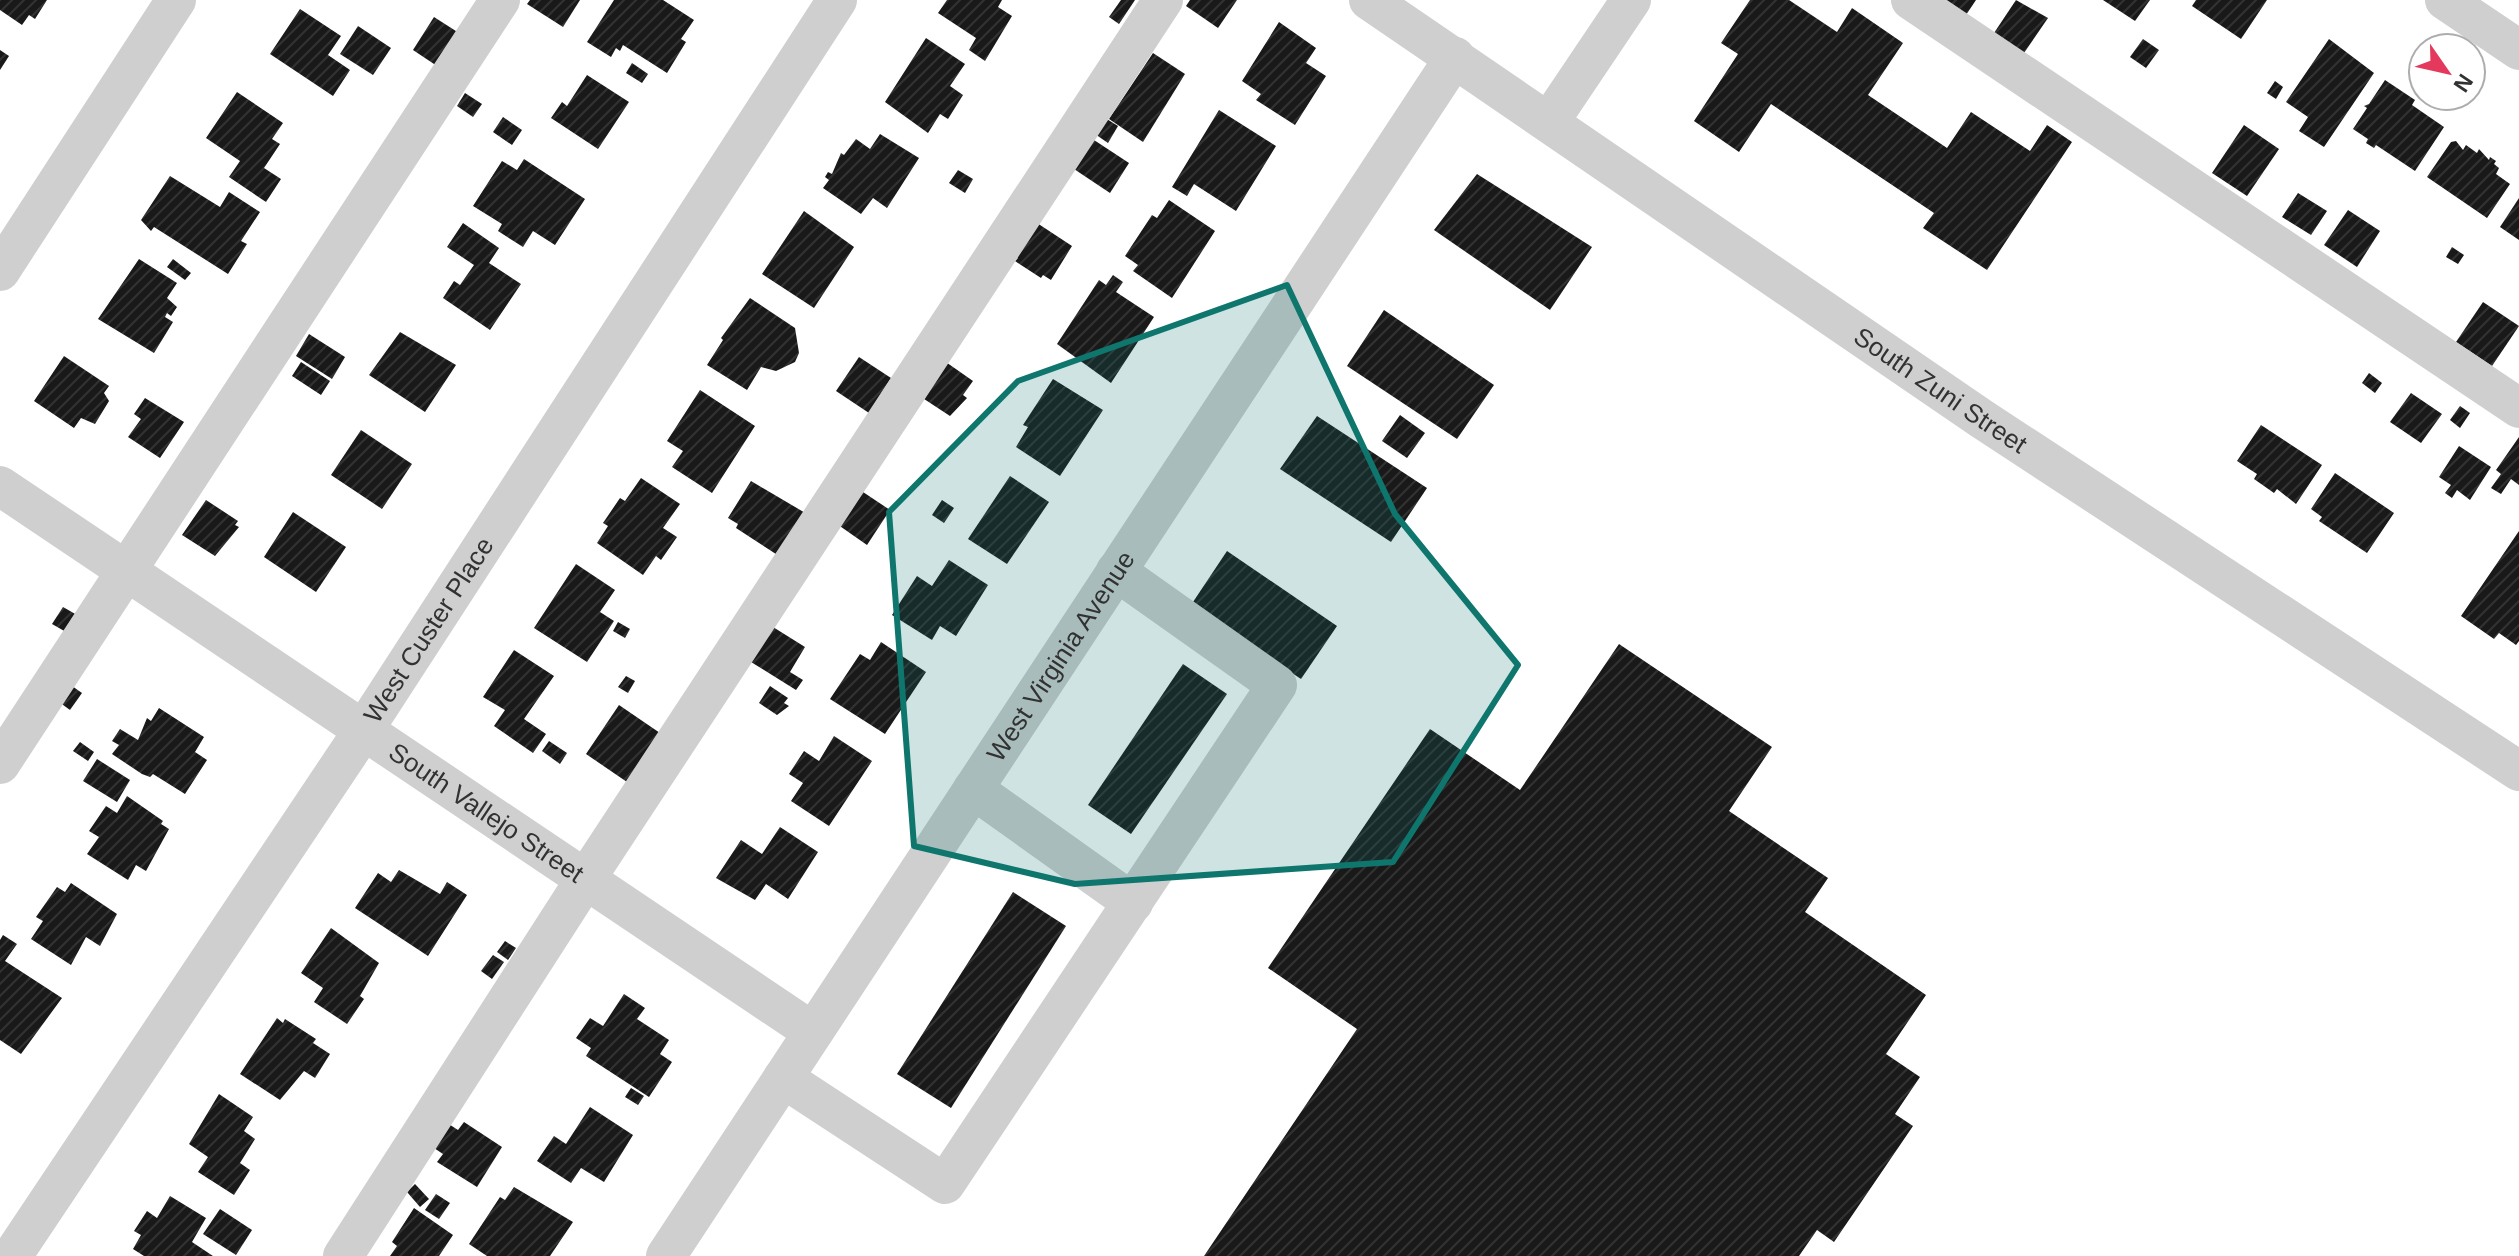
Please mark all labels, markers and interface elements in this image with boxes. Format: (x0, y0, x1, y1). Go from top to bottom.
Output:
north arrow (2407, 32, 2487, 112)
text: N (2448, 69, 2478, 96)
street label: South Zuni Street (1848, 321, 2033, 460)
street label: West Custer Place (357, 532, 500, 728)
street label: West Virginia Avenue (981, 545, 1141, 767)
street label: South Vallejo Street (383, 737, 590, 889)

